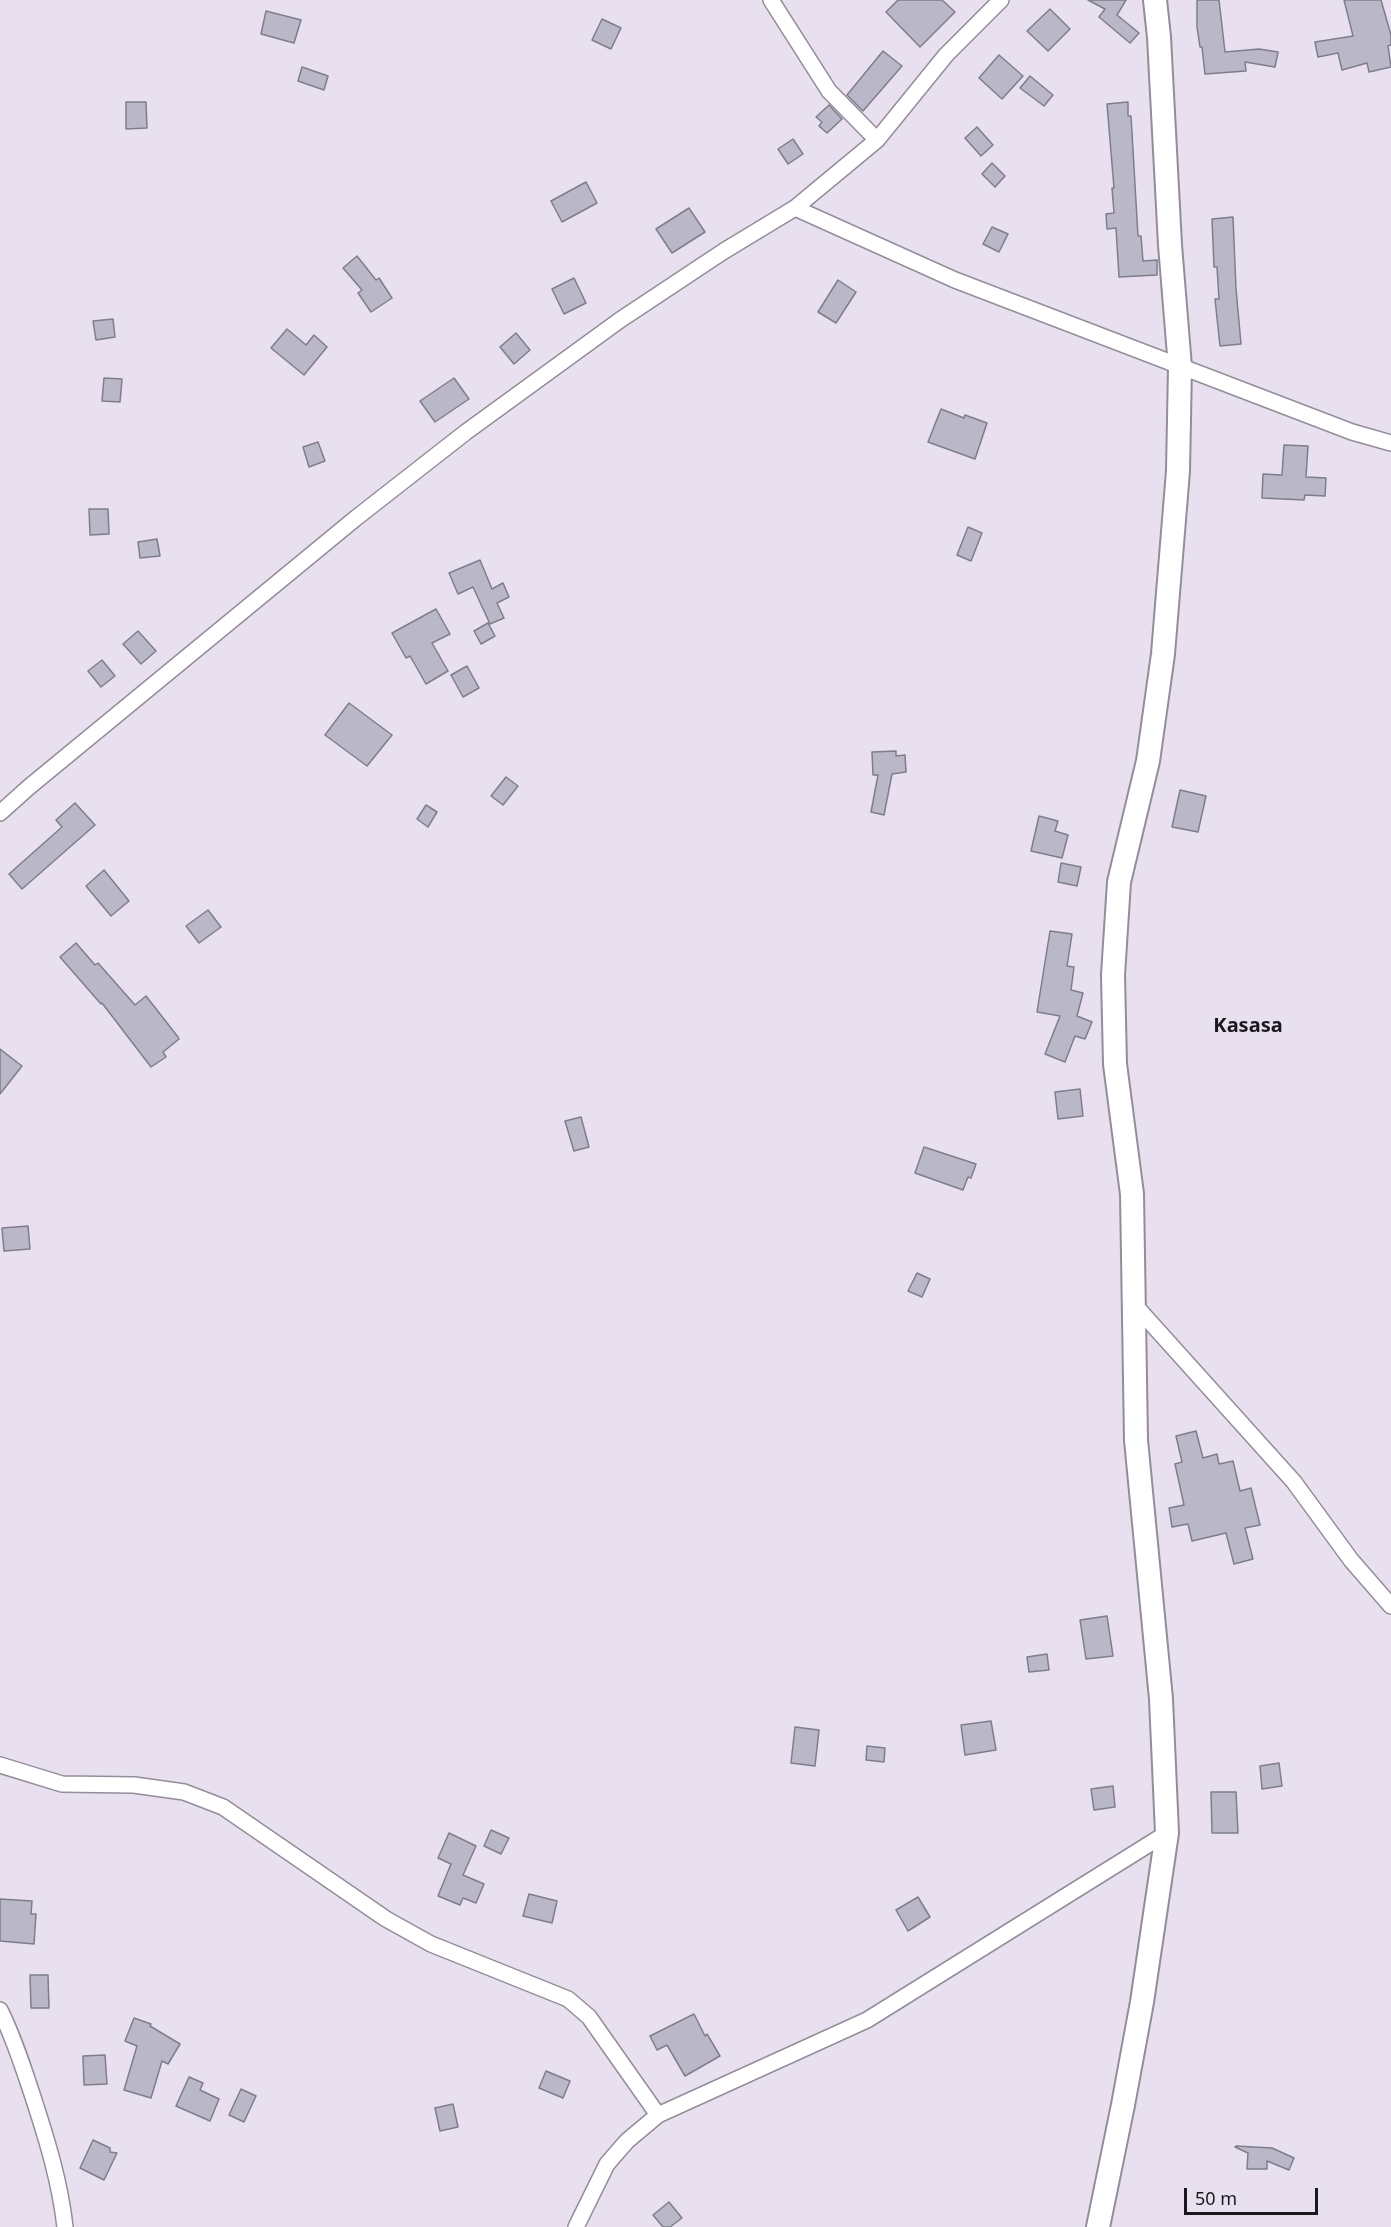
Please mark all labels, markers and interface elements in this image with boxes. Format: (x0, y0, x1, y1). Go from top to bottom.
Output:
district label: Kasasa (1213, 1014, 1283, 1038)
scale bar (1187, 2176, 1320, 2214)
text: 50 m (1195, 2186, 1237, 2210)

